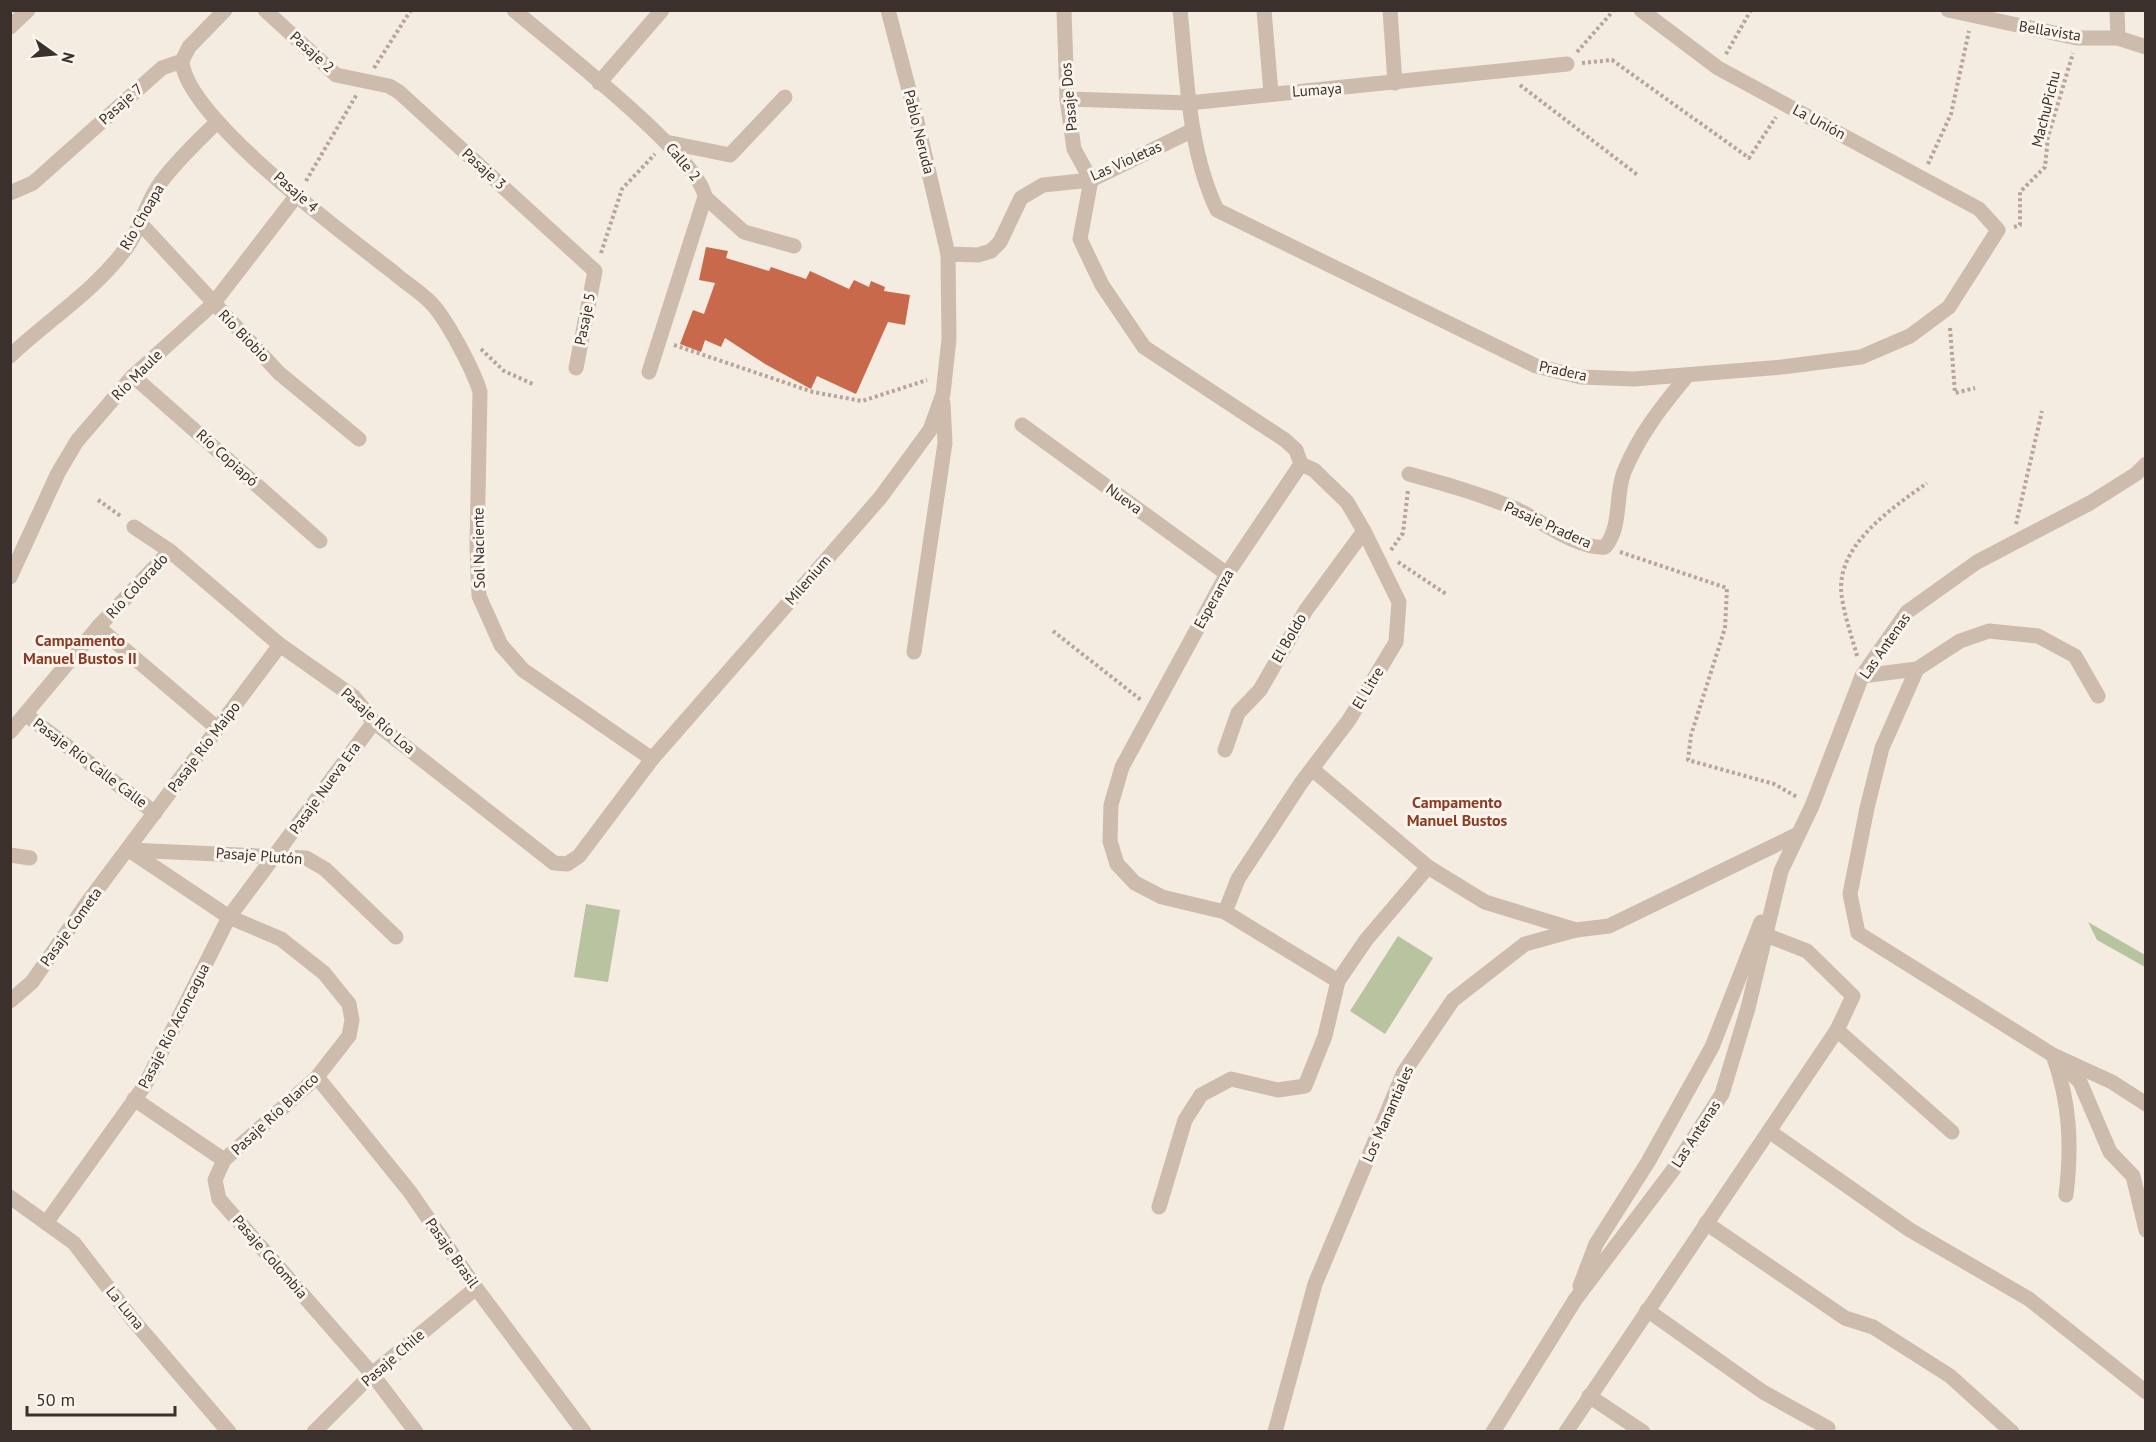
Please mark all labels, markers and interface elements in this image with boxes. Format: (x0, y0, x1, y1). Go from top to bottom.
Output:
street label: Bellavista (2018, 16, 2083, 45)
north arrow (24, 24, 84, 84)
street label: Pasaje 2 (286, 27, 338, 76)
text: N (57, 50, 80, 66)
street label: Pasaje Dos (1056, 62, 1081, 132)
street label: MachuPichu (2027, 69, 2064, 149)
street label: Lumaya (1292, 78, 1342, 101)
street label: Pasaje 7 (95, 79, 147, 128)
street label: Pablo Neruda (900, 88, 939, 176)
street label: La Unión (1790, 100, 1849, 143)
street label: Las Violetas (1087, 136, 1164, 185)
street label: Calle 2 (662, 139, 705, 185)
street label: Pasaje 3 (458, 144, 510, 193)
street label: Pasaje 4 (270, 167, 323, 216)
street label: Río Choapa (115, 181, 168, 253)
street label: Pasaje 5 (570, 291, 599, 347)
street label: Río Biobio (215, 305, 274, 366)
street label: Río Maule (107, 345, 166, 404)
street label: Pradera (1537, 356, 1589, 385)
street label: Río Copiapó (192, 425, 262, 490)
street label: Nueva (1102, 479, 1146, 518)
street label: Pasaje Pradera (1502, 497, 1595, 552)
street label: Sol Naciente (468, 507, 489, 589)
street label: Río Colorado (102, 549, 172, 622)
street label: Milenium (781, 551, 835, 609)
street label: Esperanza (1190, 566, 1238, 632)
street label: Las Antenas (1855, 609, 1914, 682)
street label: El Boldo (1267, 610, 1310, 666)
district label: Campamento Manuel Bustos II (23, 630, 137, 668)
street label: El Litre (1348, 663, 1388, 712)
street label: Pasaje Río Loa (337, 683, 419, 758)
street label: Pasaje Río Maipo (163, 697, 244, 796)
street label: Pasaje Río Calle Calle (30, 714, 151, 812)
street label: Pasaje Nueva Era (285, 738, 364, 838)
district label: Campamento Manuel Bustos (1407, 792, 1508, 830)
street label: Pasaje Plutón (215, 843, 303, 868)
street label: Pasaje Cometa (36, 883, 106, 970)
street label: Pasaje Río Aconcagua (134, 960, 213, 1092)
street label: Los Manantiales (1358, 1063, 1417, 1165)
street label: Pasaje Río Blanco (227, 1068, 322, 1159)
street label: Las Antenas (1667, 1097, 1724, 1171)
street label: Pasaje Colombia (229, 1211, 312, 1303)
street label: Pasaje Brasil (421, 1214, 484, 1292)
street label: La Luna (102, 1282, 149, 1333)
street label: Pasaje Chile (357, 1325, 428, 1390)
scale bar (27, 1379, 176, 1417)
text: 50 m (36, 1388, 75, 1411)

